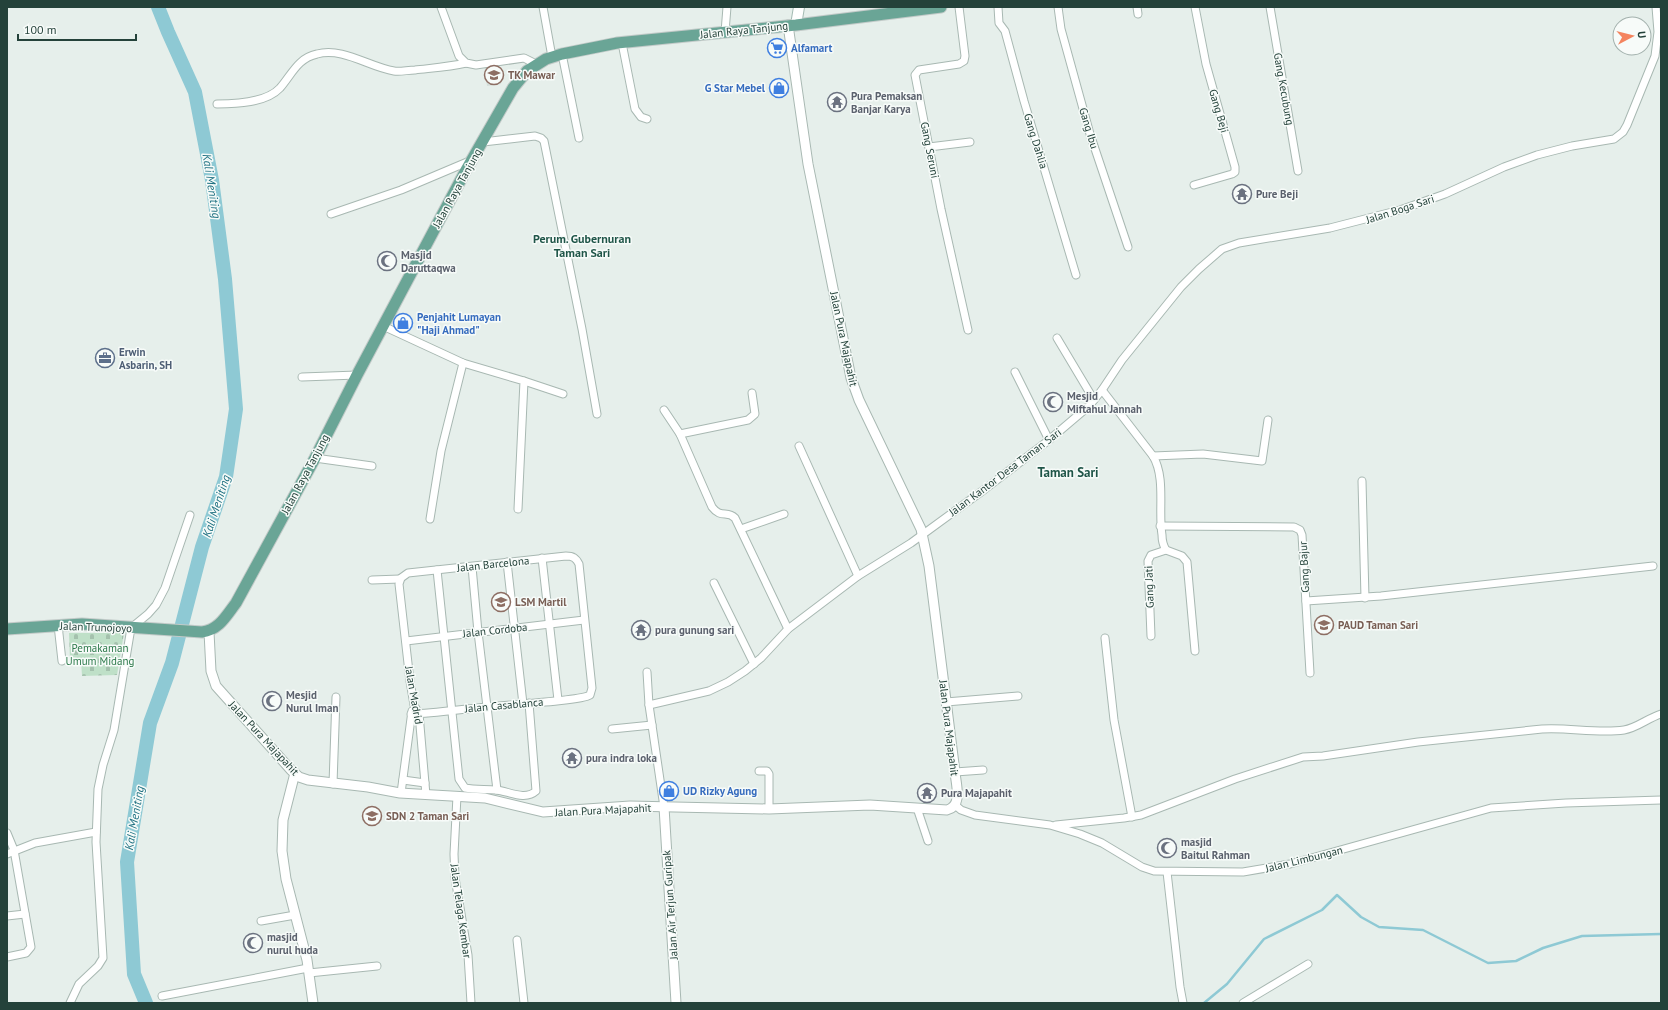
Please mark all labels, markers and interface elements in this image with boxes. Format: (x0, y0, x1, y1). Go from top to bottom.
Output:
scale bar (18, 16, 136, 42)
north arrow (1612, 16, 1652, 56)
street label: Jalan Raya Tanjung (698, 18, 789, 42)
text: 100 m (24, 22, 57, 37)
text: U (1635, 31, 1649, 39)
supermarket icon: Alfamart (766, 37, 788, 59)
place label: Alfamart (791, 41, 832, 55)
street label: Gang Kecubung (1271, 52, 1297, 126)
school or university icon: TK Mawar (483, 64, 505, 86)
place label: TK Mawar (508, 68, 555, 82)
shop icon: G Star Mebel (768, 77, 790, 99)
place label: G Star Mebel (705, 81, 766, 95)
street label: Gang Beji (1206, 87, 1232, 135)
place label: Pura Pemaksan Banjar Karya (851, 89, 922, 116)
temple icon: Pura Pemaksan Banjar Karya (826, 91, 848, 113)
street label: Gang Ibu (1076, 106, 1102, 150)
street label: Gang Dahlia (1021, 112, 1051, 170)
street label: Gang Seruni (918, 121, 942, 179)
street label: Jalan Raya Tanjung (429, 146, 485, 231)
water label: Kali Meniting (199, 153, 225, 219)
temple icon: Pure Beji (1231, 183, 1253, 205)
place label: Pure Beji (1256, 187, 1298, 201)
street label: Jalan Boga Sari (1363, 191, 1436, 227)
district label: Perum. Gubernuran Taman Sari (533, 231, 631, 260)
place label: Masjid Daruttaqwa (401, 248, 456, 275)
mosque icon: Masjid Daruttaqwa (376, 250, 398, 272)
street label: Jalan Pura Majapahit (827, 289, 861, 388)
place label: Penjahit Lumayan "Haji Ahmad" (417, 310, 501, 337)
shop icon: Penjahit Lumayan "Haji Ahmad" (392, 312, 414, 334)
place label: Erwin Asbarin, SH (119, 345, 172, 372)
office icon: Erwin Asbarin, SH (94, 347, 116, 369)
place label: Mesjid Miftahul Jannah (1067, 389, 1142, 416)
mosque icon: Mesjid Miftahul Jannah (1042, 391, 1064, 413)
street label: Jalan Kantor Desa Taman Sari (945, 425, 1064, 520)
street label: Jalan Raya Tanjung (278, 432, 332, 517)
district label: Taman Sari (1037, 464, 1099, 481)
water label: Kali Meniting (199, 473, 233, 539)
street label: Gang Bajur (1296, 541, 1312, 593)
street label: Jalan Barcelona (455, 553, 530, 575)
street label: Gang Jati (1141, 566, 1157, 608)
school or university icon: LSM Martil (490, 591, 512, 613)
place label: LSM Martil (515, 595, 567, 609)
school or university icon: PAUD Taman Sari (1313, 614, 1335, 636)
place label: PAUD Taman Sari (1338, 618, 1418, 632)
street label: Jalan Trunojoyo (59, 619, 132, 635)
temple icon: pura gunung sari (630, 619, 652, 641)
street label: Jalan Cordoba (461, 620, 528, 640)
place label: pura gunung sari (655, 623, 734, 637)
park label: Pemakaman Umum Midang (66, 641, 135, 668)
street label: Jalan Madrid (402, 664, 426, 725)
street label: Jalan Pura Majapahit (936, 678, 962, 777)
place label: Mesjid Nurul Iman (286, 688, 338, 715)
mosque icon: Mesjid Nurul Iman (261, 690, 283, 712)
street label: Jalan Casablanca (463, 695, 544, 716)
street label: Jalan Pura Majapahit (225, 697, 302, 778)
temple icon: pura indra loka (561, 747, 583, 769)
place label: pura indra loka (586, 751, 657, 765)
shop icon: UD Rizky Agung (658, 780, 680, 802)
temple icon: Pura Majapahit (916, 782, 938, 804)
place label: UD Rizky Agung (683, 784, 757, 798)
water label: Kali Meniting (121, 785, 147, 851)
place label: Pura Majapahit (941, 786, 1012, 800)
street label: Jalan Pura Majapahit (553, 800, 652, 820)
school or university icon: SDN 2 Taman Sari (361, 805, 383, 827)
place label: SDN 2 Taman Sari (386, 809, 469, 823)
place label: masjid Baitul Rahman (1181, 835, 1250, 862)
mosque icon: masjid Baitul Rahman (1156, 837, 1178, 859)
street label: Jalan Limbungan (1263, 843, 1344, 876)
street label: Jalan Air Terjun Guripak (659, 849, 681, 961)
street label: Jalan Telaga Kembar (447, 862, 475, 959)
place label: masjid nurul huda (267, 930, 318, 957)
mosque icon: masjid nurul huda (242, 932, 264, 954)

